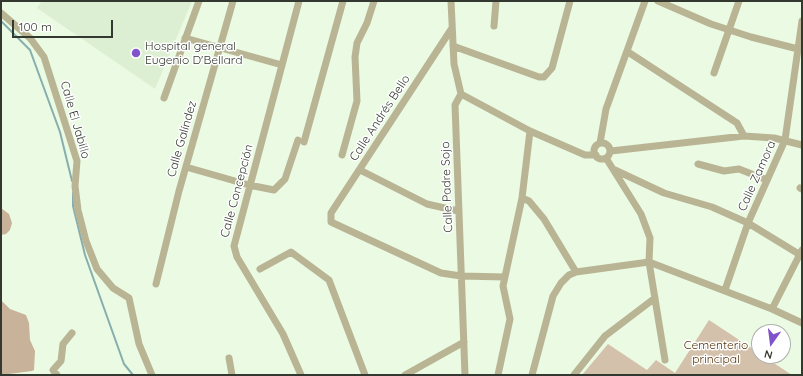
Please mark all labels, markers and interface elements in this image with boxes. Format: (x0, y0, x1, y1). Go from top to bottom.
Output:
scale bar (14, 12, 115, 38)
text: 100 m (19, 19, 52, 34)
place label: Hospital general Eugenio D'Bellard (145, 39, 242, 67)
marker: Hospital general Eugenio D'Bellard (130, 47, 142, 59)
street label: Calle Andrés Bello (347, 72, 413, 164)
street label: Calle El Jabillo (57, 80, 93, 160)
street label: Calle Galíndez (164, 99, 200, 179)
street label: Calle Zamora (735, 139, 779, 213)
street label: Calle Padre Sojo (438, 141, 456, 233)
street label: Calle Concepción (218, 143, 256, 239)
north arrow (751, 324, 791, 364)
park label: Cementerio principal (684, 338, 748, 366)
text: N (763, 347, 774, 362)

